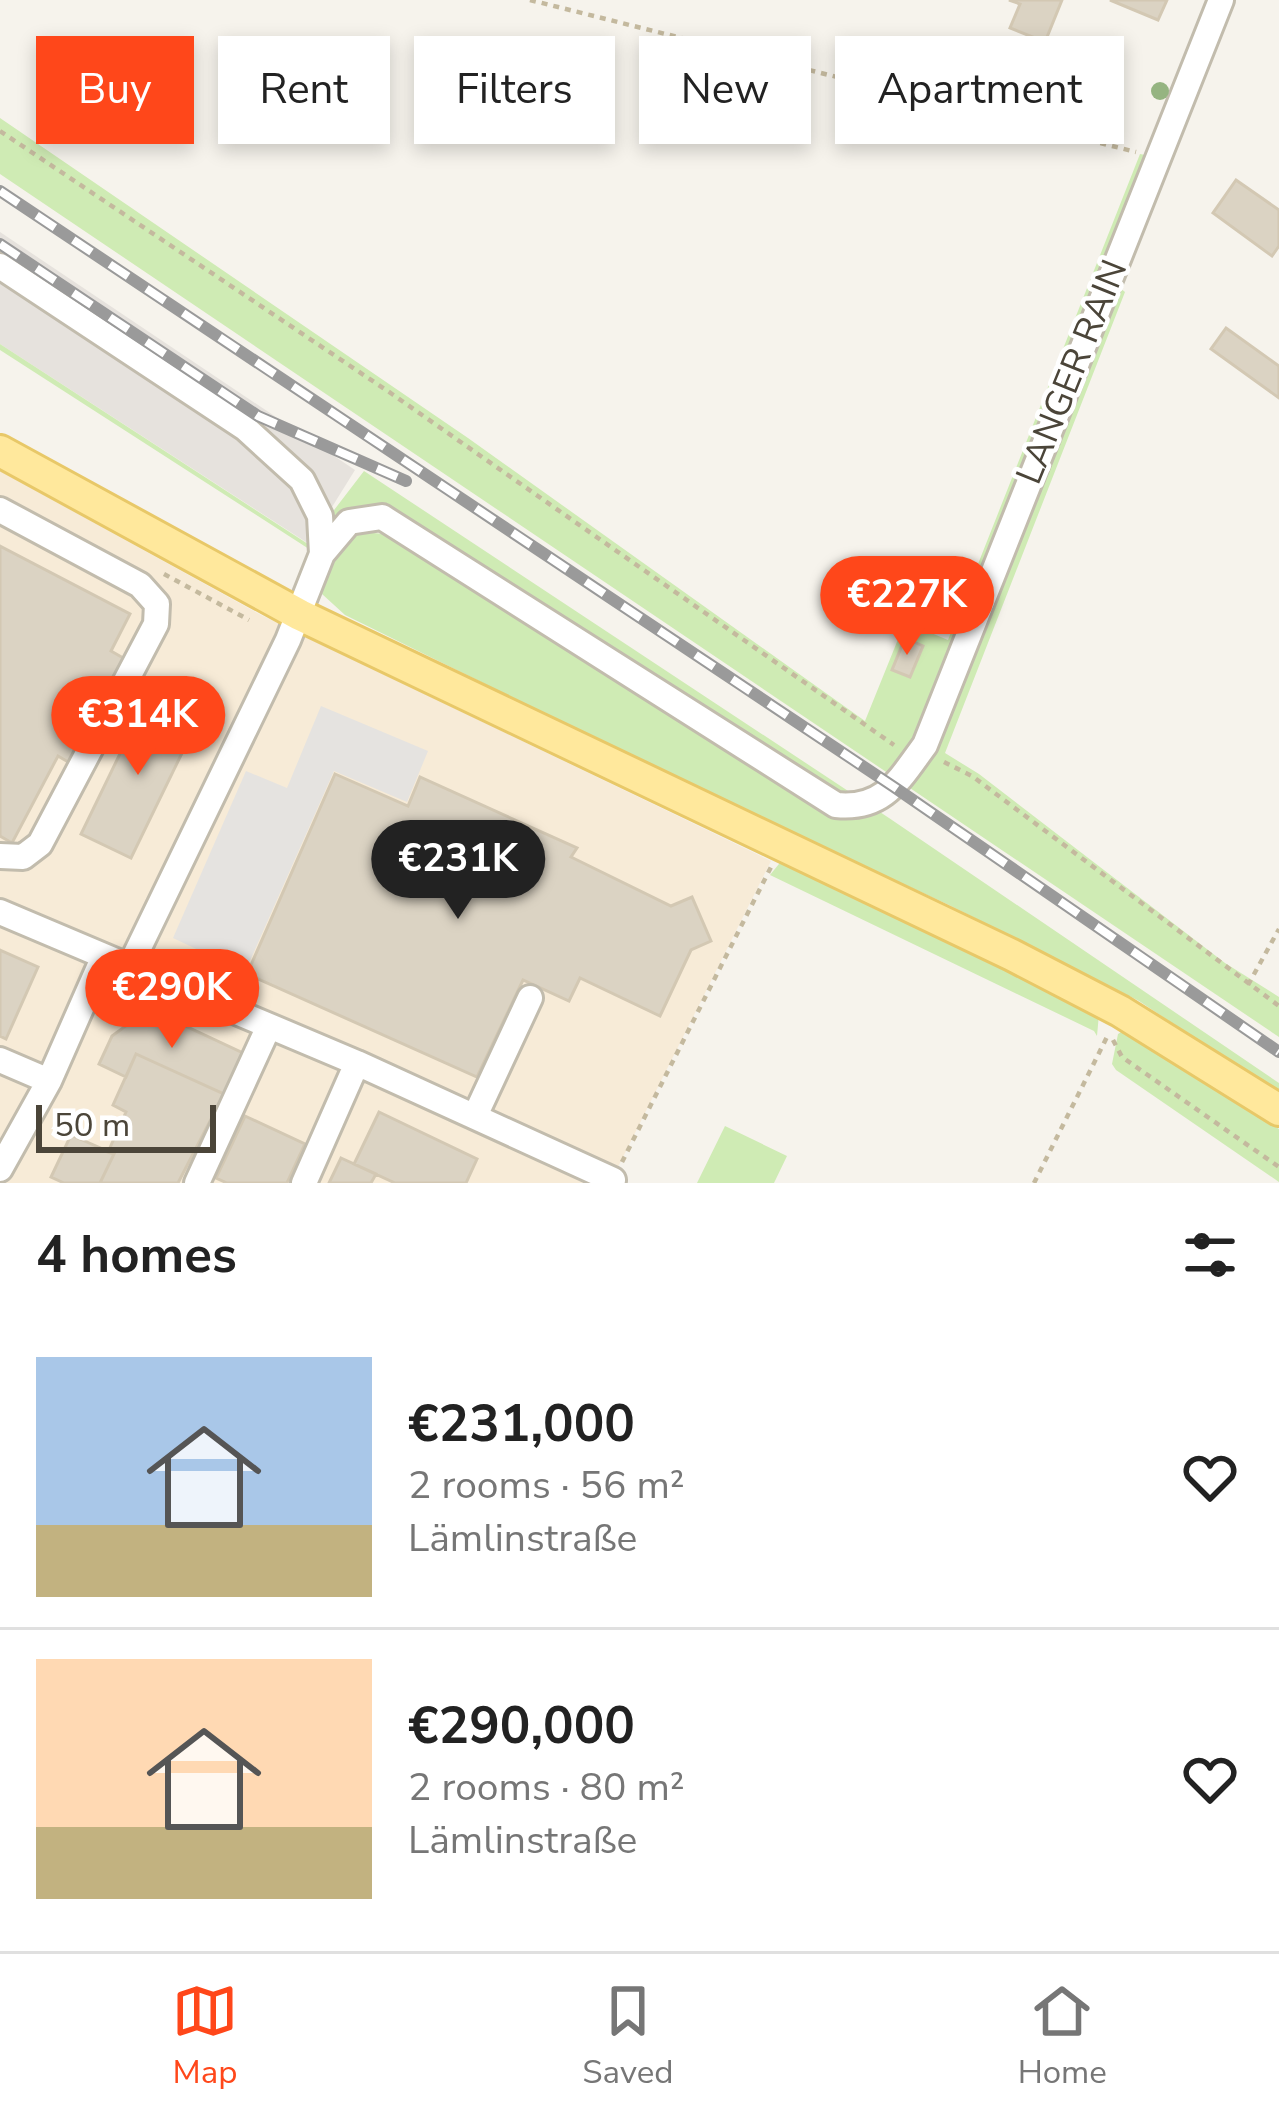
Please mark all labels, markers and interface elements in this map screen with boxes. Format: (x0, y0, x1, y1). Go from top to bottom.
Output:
chip: Buy (36, 36, 194, 144)
chip: Rent (218, 36, 390, 144)
chip: Filters (414, 36, 615, 144)
chip: New (639, 36, 811, 144)
chip: Apartment (835, 36, 1124, 144)
street label: LANGER RAIN (1005, 253, 1139, 491)
pin: €227K (823, 556, 991, 658)
text: €227K (847, 568, 967, 621)
pin: €314K (54, 676, 222, 778)
text: €314K (78, 688, 198, 741)
pin: €231K (374, 820, 542, 922)
text: €231K (398, 832, 518, 885)
pin: €290K (88, 949, 256, 1051)
text: €290K (112, 961, 232, 1014)
scale bar (36, 1099, 216, 1152)
text: 50 m (54, 1103, 130, 1148)
text: 4 homes (36, 1220, 237, 1290)
icon: filters (1177, 1222, 1243, 1288)
text: €231,000 (408, 1389, 635, 1459)
icon: home (132, 1405, 276, 1549)
icon: heart (1177, 1444, 1243, 1510)
text: 2 rooms · 56 m² (408, 1459, 685, 1512)
text: Lämlinstraße (408, 1512, 637, 1565)
text: €290,000 (408, 1691, 635, 1761)
icon: home (132, 1707, 276, 1851)
icon: heart (1177, 1746, 1243, 1812)
text: 2 rooms · 80 m² (408, 1761, 685, 1814)
text: Lämlinstraße (408, 1814, 637, 1867)
tab: Map (172, 1978, 238, 2095)
tab: Saved (582, 1978, 673, 2095)
tab: Home (1018, 1978, 1107, 2095)

